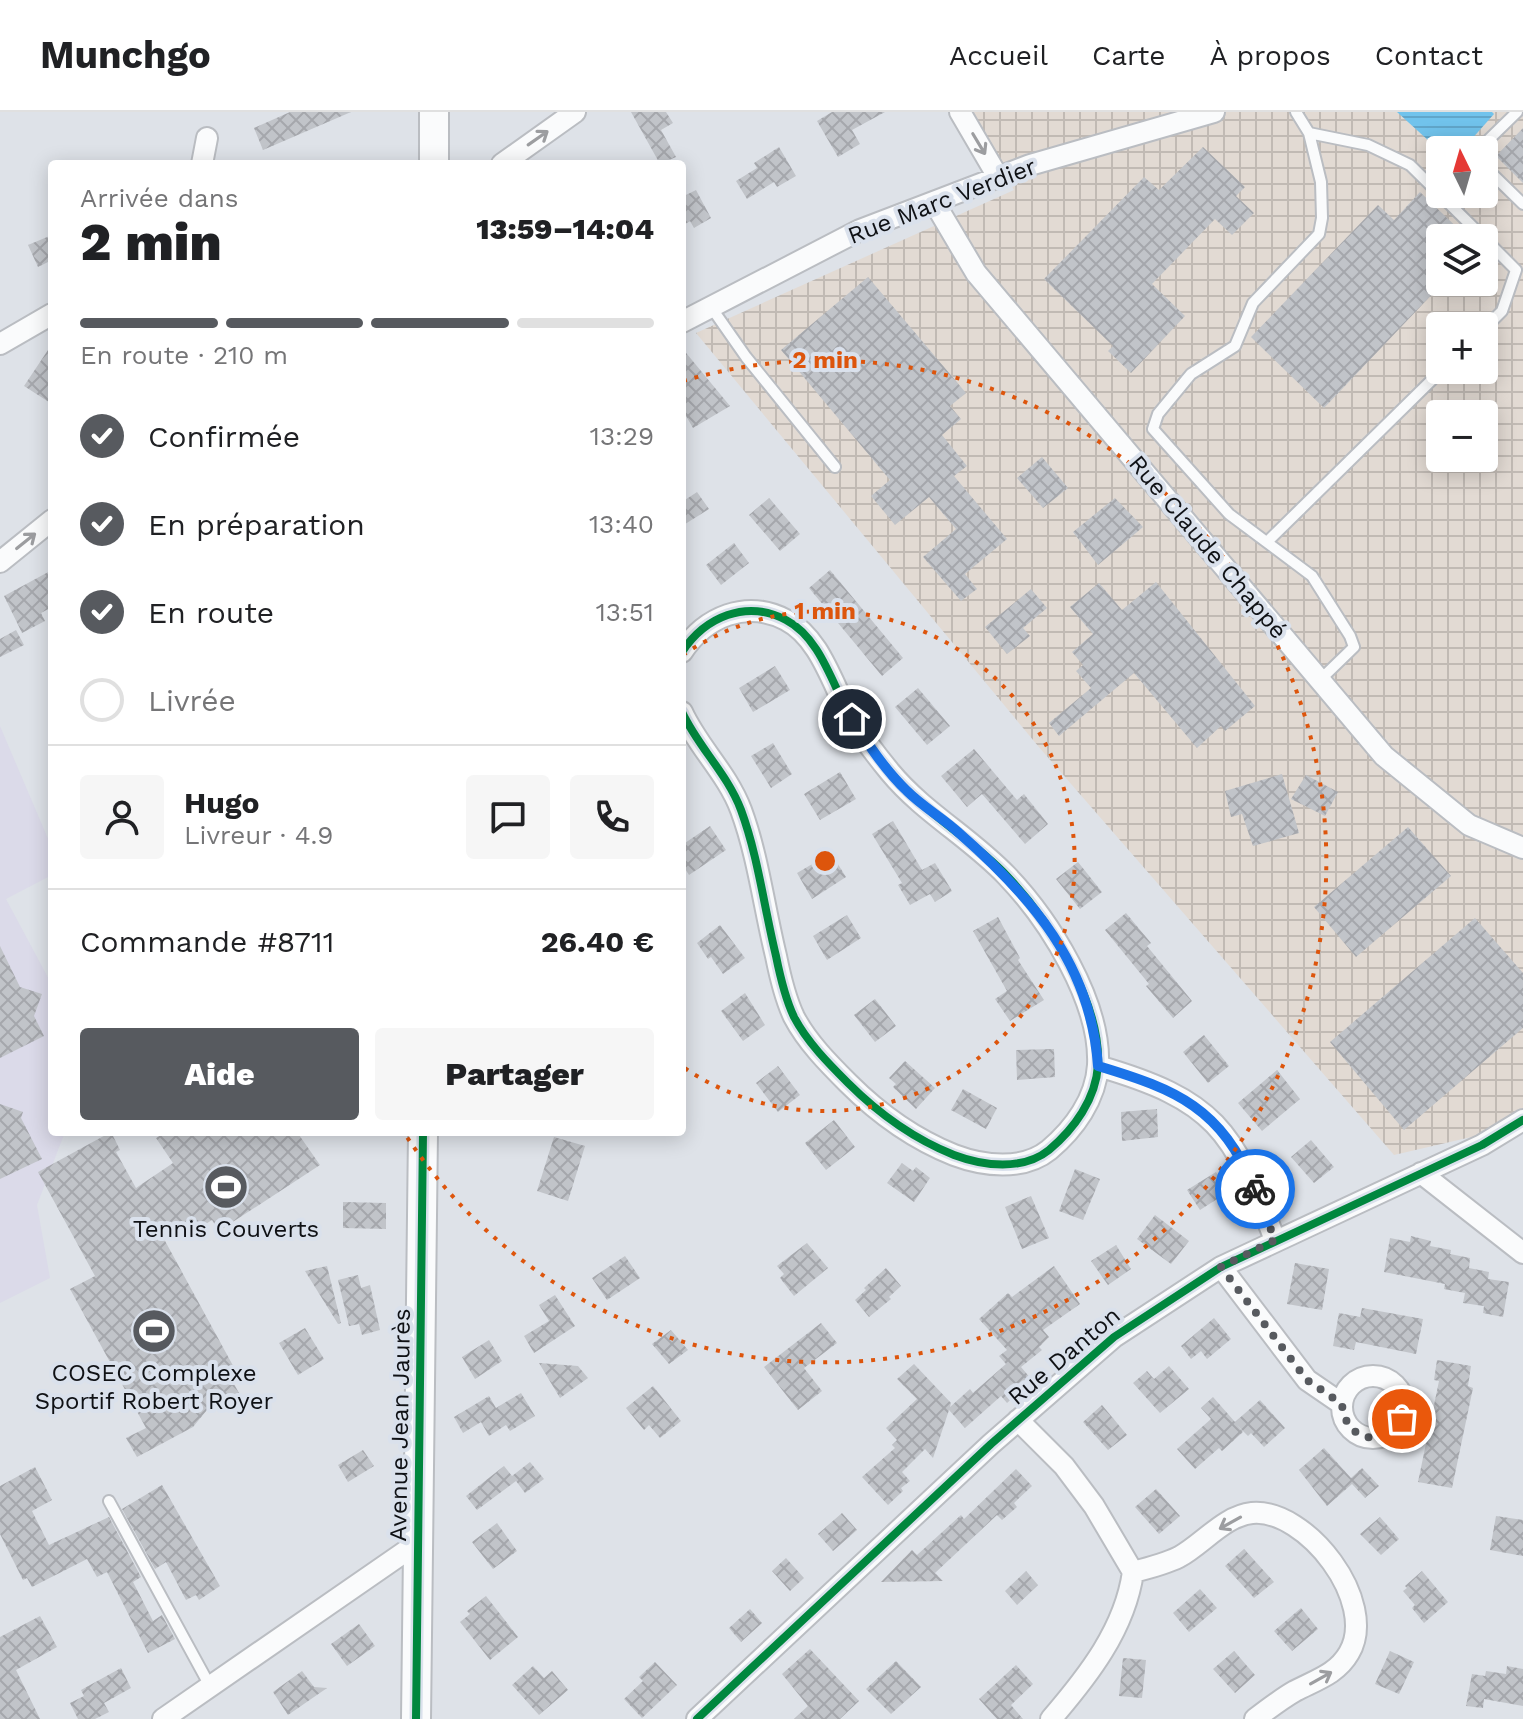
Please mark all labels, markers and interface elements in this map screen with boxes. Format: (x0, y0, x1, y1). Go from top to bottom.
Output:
text: Munchgo (40, 33, 211, 77)
text: Accueil (949, 39, 1048, 72)
text: Carte (1092, 39, 1166, 72)
text: À propos (1210, 39, 1331, 72)
text: Contact (1375, 39, 1483, 72)
one-way arrow (527, 130, 549, 146)
one-way arrow (971, 132, 987, 155)
north arrow (1426, 136, 1498, 208)
map controls (1426, 136, 1498, 472)
street label: Rue Marc Verdier (844, 152, 1040, 250)
text: Arrivée dans (80, 183, 239, 213)
text: 13:59–14:04 (476, 211, 654, 246)
text: 2 min (80, 212, 222, 273)
button: layers (1426, 224, 1498, 296)
button: + (1426, 312, 1498, 384)
text: En route · 210 m (80, 340, 288, 370)
text: 2 min (792, 346, 858, 374)
button: − (1426, 400, 1498, 472)
icon: check (80, 414, 124, 458)
text: Confirmée (148, 419, 300, 454)
text: 13:29 (590, 421, 654, 451)
street label: Rue Claude Chappé (1123, 450, 1293, 644)
icon: check (80, 502, 124, 546)
text: En préparation (148, 507, 365, 542)
text: 13:40 (589, 509, 654, 539)
one-way arrow (15, 532, 36, 550)
icon: check (80, 590, 124, 634)
text: En route (148, 595, 274, 630)
text: 13:51 (596, 597, 654, 627)
text: 1 min (794, 597, 856, 625)
text: Livrée (148, 683, 236, 718)
pin (818, 685, 886, 753)
icon: home (830, 697, 874, 741)
button: person (80, 775, 164, 859)
button: chat (466, 775, 550, 859)
button: phone (570, 775, 654, 859)
text: Hugo (184, 785, 260, 820)
text: Livreur · 4.9 (184, 820, 333, 850)
centre of rings (811, 847, 839, 875)
text: Commande #8711 (80, 924, 334, 959)
text: 26.40 € (541, 924, 654, 959)
button: Aide (80, 1028, 359, 1120)
button: Partager (375, 1028, 654, 1120)
courier (1215, 1149, 1295, 1229)
sports icon: Tennis Couverts (202, 1163, 250, 1211)
icon: bike (1233, 1167, 1277, 1211)
place label: Tennis Couverts (133, 1215, 319, 1243)
street label: Rue Danton (1002, 1301, 1126, 1411)
sports icon: COSEC Complexe Sportif Robert Royer (130, 1307, 178, 1355)
street label: Avenue Jean Jaurès (384, 1308, 416, 1542)
place label: COSEC Complexe Sportif Robert Royer (35, 1359, 274, 1415)
pin (1368, 1385, 1436, 1453)
icon: bag (1380, 1397, 1424, 1441)
one-way arrow (1219, 1515, 1242, 1531)
one-way arrow (1309, 1670, 1332, 1686)

